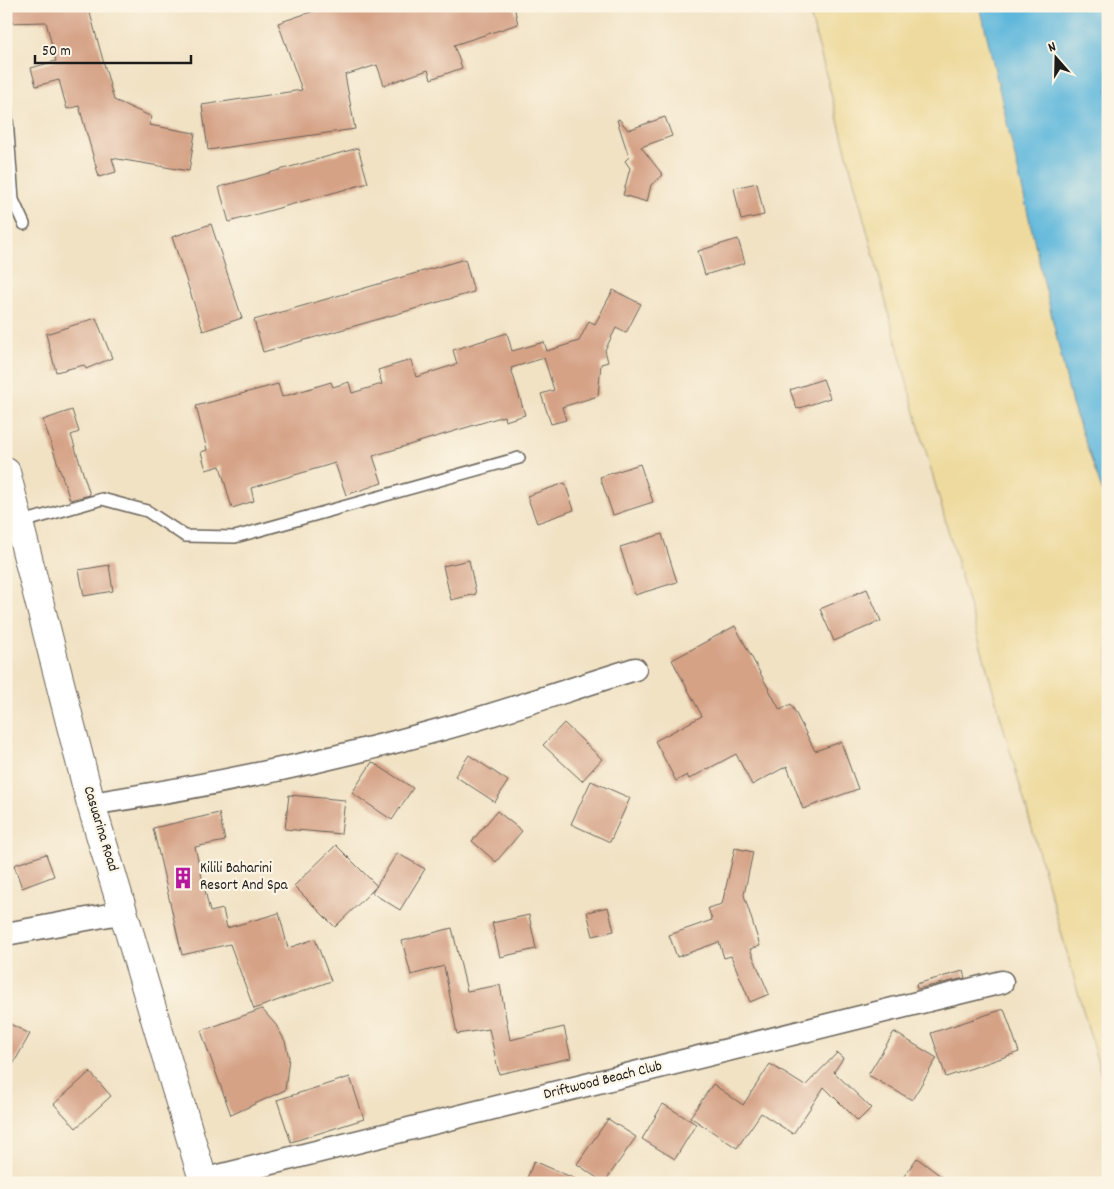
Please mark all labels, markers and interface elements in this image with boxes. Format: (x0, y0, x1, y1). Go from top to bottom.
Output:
scale bar (35, 32, 191, 64)
north arrow (1032, 32, 1082, 82)
text: N (1046, 37, 1059, 58)
text: 50 m (42, 41, 71, 63)
street label: Casuarina Road (77, 784, 123, 874)
place label: Kilili Baharini Resort And Spa (200, 858, 289, 897)
building icon: Kilili Baharini Resort And Spa (170, 865, 196, 891)
street label: Driftwood Beach Club (541, 1056, 665, 1106)

